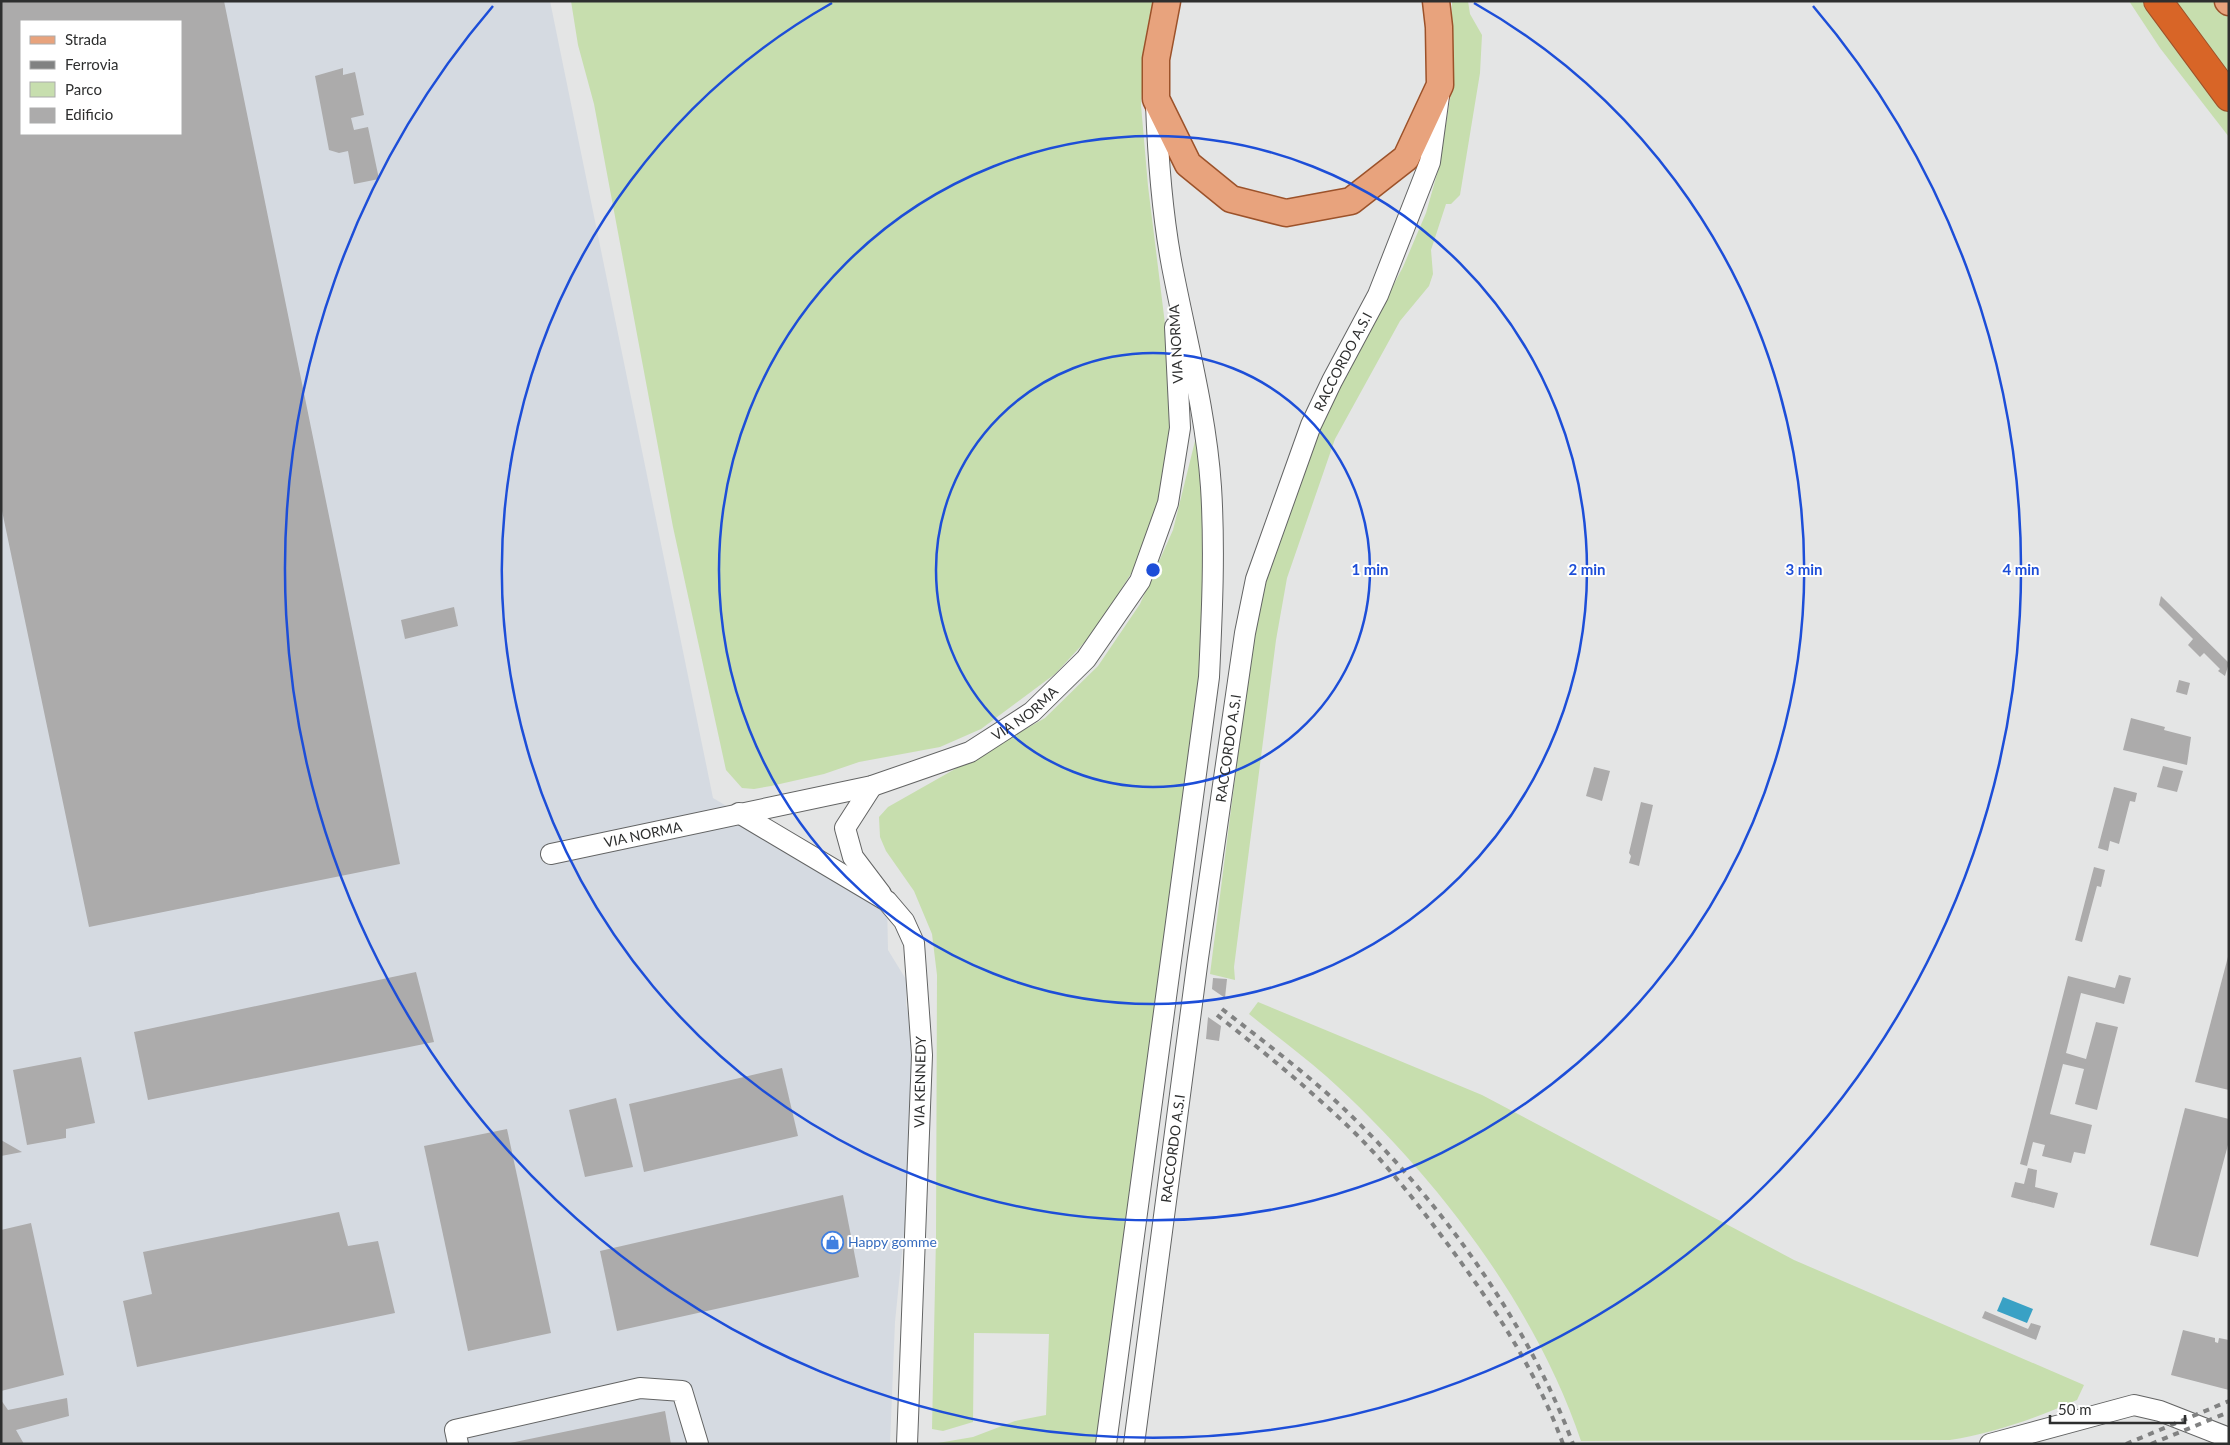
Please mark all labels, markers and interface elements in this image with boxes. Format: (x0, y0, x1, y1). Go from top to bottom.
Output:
legend (20, 20, 182, 135)
text: Strada (65, 30, 107, 48)
text: Ferrovia (65, 55, 118, 73)
text: Parco (65, 80, 102, 98)
text: Edificio (65, 105, 113, 123)
street label: VIA NORMA (1165, 304, 1186, 384)
street label: RACCORDO A.S.I (1310, 309, 1375, 414)
text: 1 min (1351, 560, 1389, 578)
text: 2 min (1568, 560, 1606, 578)
text: 3 min (1785, 560, 1823, 578)
text: 4 min (2002, 560, 2040, 578)
centre of rings (1144, 561, 1162, 579)
street label: VIA NORMA (988, 682, 1061, 744)
street label: RACCORDO A.S.I (1212, 693, 1244, 803)
street label: VIA NORMA (602, 817, 684, 851)
street label: VIA KENNEDY (910, 1036, 929, 1128)
street label: RACCORDO A.S.I (1157, 1093, 1188, 1204)
shop icon: Happy gomme (820, 1230, 844, 1254)
place label: Happy gomme (848, 1233, 937, 1250)
scale bar (2050, 1392, 2185, 1424)
text: 50 m (2058, 1400, 2092, 1418)

